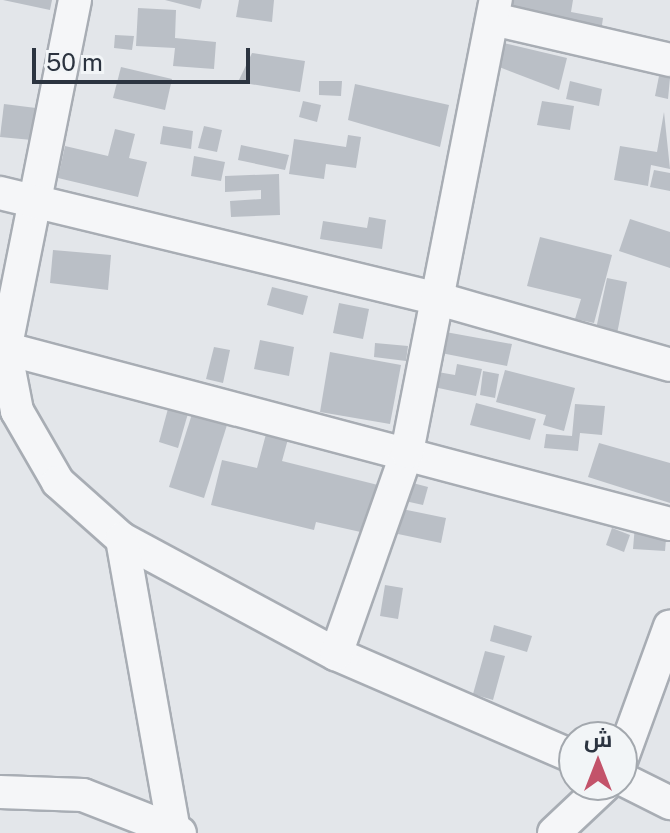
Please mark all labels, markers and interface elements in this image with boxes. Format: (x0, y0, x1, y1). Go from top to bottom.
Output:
scale bar (36, 32, 254, 82)
text: 50 m (46, 48, 103, 76)
north arrow (558, 721, 638, 801)
text: ش (584, 726, 612, 752)

